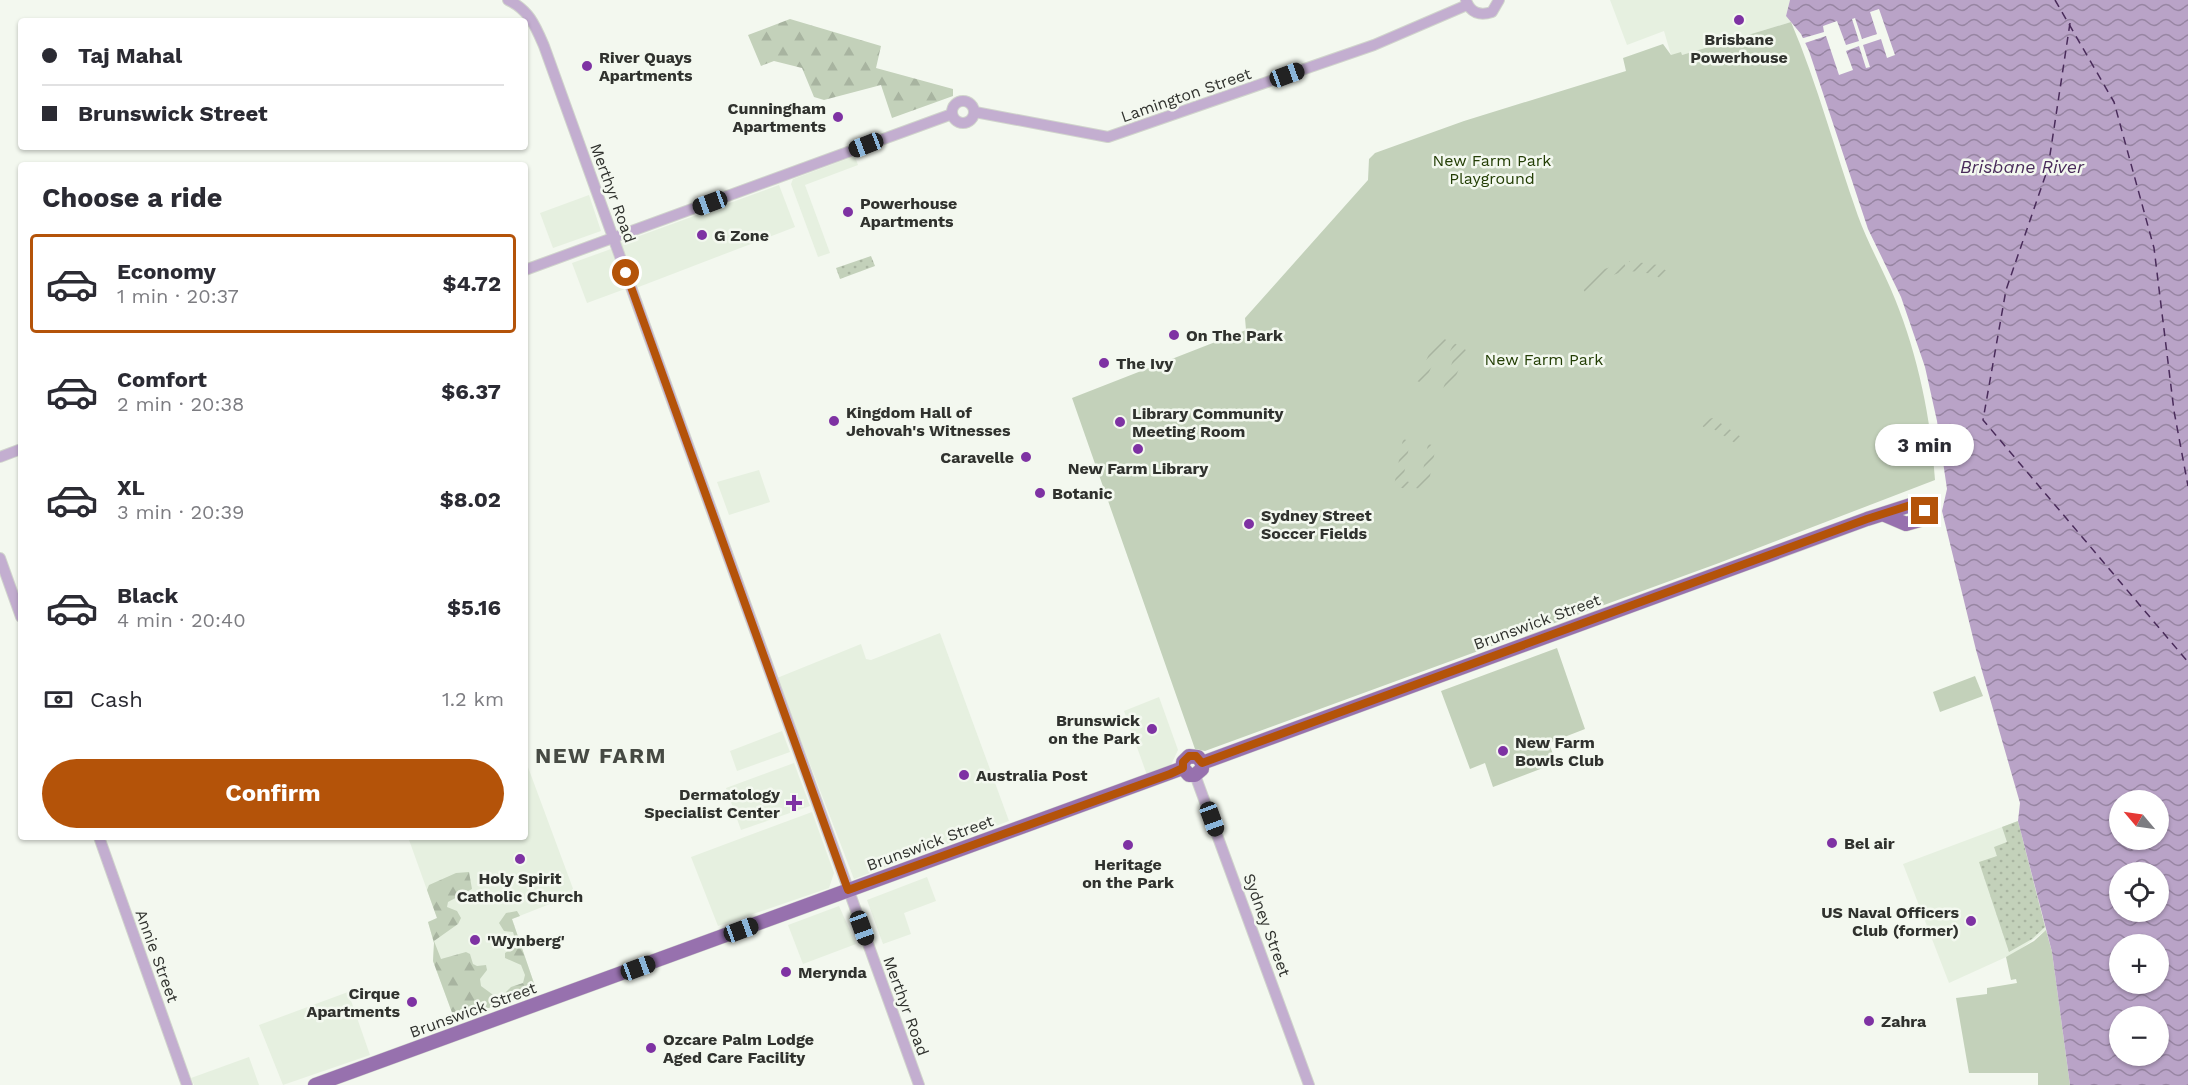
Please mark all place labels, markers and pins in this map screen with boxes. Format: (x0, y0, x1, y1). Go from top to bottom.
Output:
marker: Brisbane Powerhouse (1732, 13, 1746, 27)
place label: Brisbane Powerhouse (1690, 30, 1788, 67)
place label: River Quays Apartments (599, 48, 693, 85)
marker: River Quays Apartments (580, 59, 594, 73)
place label: Cunningham Apartments (728, 99, 826, 136)
marker: Cunningham Apartments (831, 110, 845, 124)
place label: Powerhouse Apartments (860, 194, 957, 231)
marker: Powerhouse Apartments (841, 205, 855, 219)
place label: G Zone (714, 226, 769, 245)
marker: G Zone (695, 228, 709, 242)
place label: On The Park (1186, 326, 1283, 345)
marker: On The Park (1167, 328, 1181, 342)
place label: The Ivy (1116, 354, 1174, 373)
marker: The Ivy (1097, 356, 1111, 370)
place label: Kingdom Hall of Jehovah's Witnesses (846, 403, 1011, 440)
place label: Library Community Meeting Room (1132, 404, 1285, 441)
marker: Kingdom Hall of Jehovah's Witnesses (827, 414, 841, 428)
marker: Library Community Meeting Room (1113, 415, 1127, 429)
marker: New Farm Library (1131, 442, 1145, 456)
place label: Caravelle (940, 448, 1014, 467)
marker: Caravelle (1019, 450, 1033, 464)
place label: New Farm Library (1068, 459, 1209, 478)
place label: Botanic (1052, 484, 1113, 503)
marker: Botanic (1033, 486, 1047, 500)
place label: Sydney Street Soccer Fields (1261, 506, 1372, 543)
marker: Sydney Street Soccer Fields (1242, 517, 1256, 531)
place label: Brunswick on the Park (1048, 711, 1140, 748)
marker: Brunswick on the Park (1145, 722, 1159, 736)
place label: New Farm Bowls Club (1515, 733, 1604, 770)
marker: New Farm Bowls Club (1496, 744, 1510, 758)
place label: Australia Post (976, 766, 1087, 785)
marker: Australia Post (957, 768, 971, 782)
place label: Dermatology Specialist Center (644, 785, 781, 822)
marker: Dermatology Specialist Center (785, 794, 803, 812)
place label: Bel air (1844, 834, 1895, 853)
marker: Bel air (1825, 836, 1839, 850)
marker: Heritage on the Park (1121, 838, 1135, 852)
marker: Holy Spirit Catholic Church (513, 852, 527, 866)
place label: Heritage on the Park (1082, 855, 1174, 892)
place label: Holy Spirit Catholic Church (457, 869, 583, 906)
place label: US Naval Officers Club (former) (1821, 903, 1959, 940)
marker: US Naval Officers Club (former) (1964, 914, 1978, 928)
place label: 'Wynberg' (487, 931, 565, 950)
marker: 'Wynberg' (468, 933, 482, 947)
place label: Merynda (798, 963, 868, 982)
marker: Merynda (779, 965, 793, 979)
place label: Cirque Apartments (307, 984, 400, 1021)
marker: Cirque Apartments (405, 995, 419, 1009)
place label: Zahra (1881, 1012, 1927, 1031)
marker: Zahra (1862, 1014, 1876, 1028)
place label: Ozcare Palm Lodge Aged Care Facility (663, 1030, 814, 1067)
marker: Ozcare Palm Lodge Aged Care Facility (644, 1041, 658, 1055)

